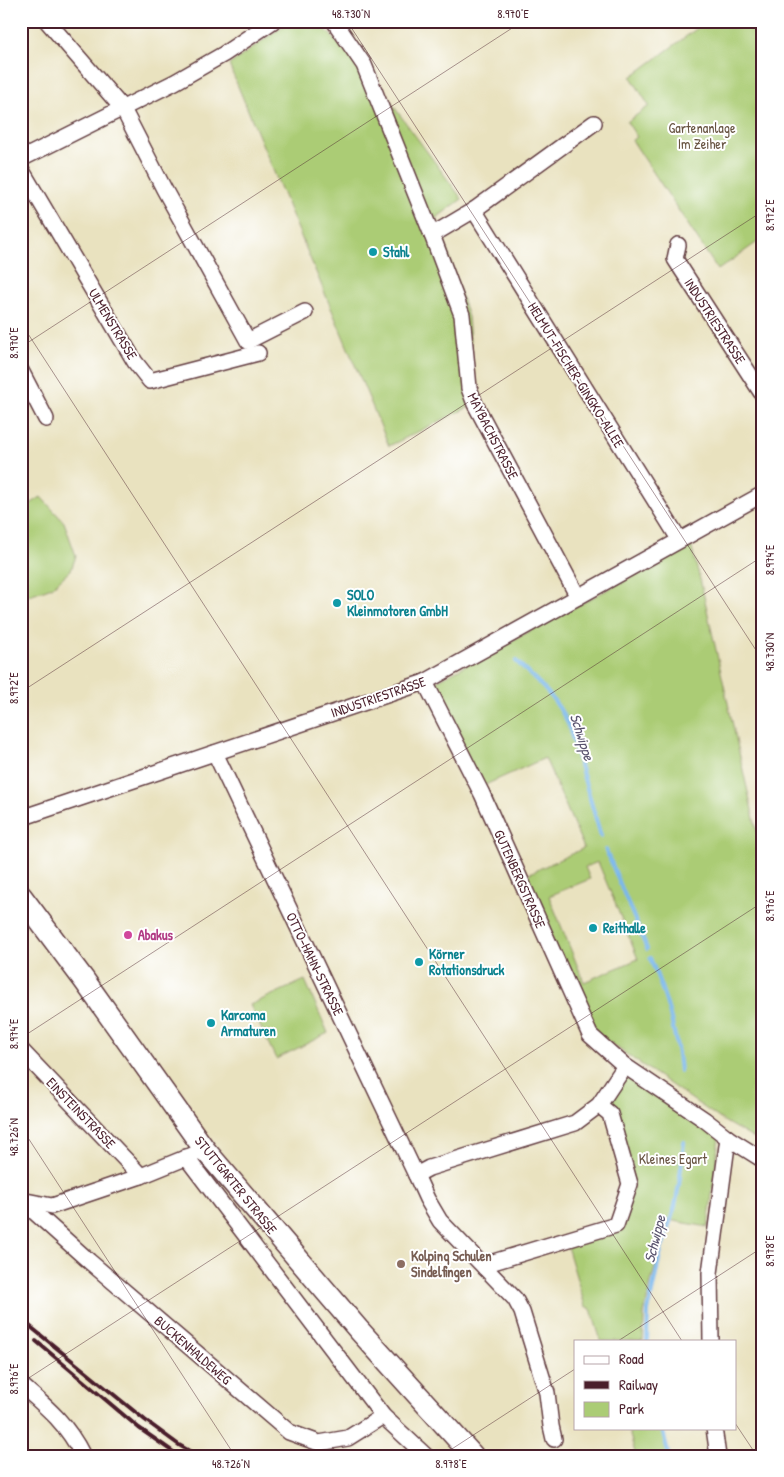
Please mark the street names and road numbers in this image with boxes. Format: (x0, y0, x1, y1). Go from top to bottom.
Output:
street label: INDUSTRIESTRASSE (680, 274, 750, 367)
street label: ULMENSTRASSE (85, 285, 142, 363)
street label: HELMUT-FISCHER-GINGKO-ALLEE (524, 298, 629, 451)
street label: MAYBACHSTRASSE (463, 389, 523, 482)
street label: INDUSTRIESTRASSE (328, 671, 428, 722)
street label: GUTENBERGSTRASSE (490, 826, 551, 931)
street label: OTTO-HAHN-STRASSE (282, 909, 349, 1019)
street label: EINSTEINSTRASSE (43, 1073, 120, 1152)
street label: STUTTGARTER STRASSE (191, 1132, 282, 1238)
street label: BUCKENHALDEWEG (151, 1311, 236, 1389)

